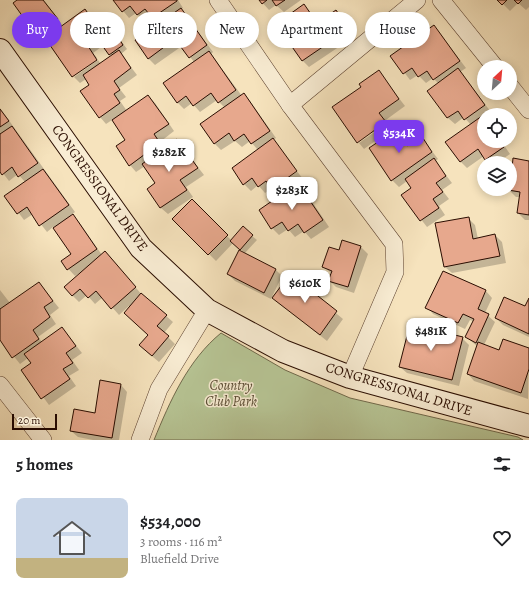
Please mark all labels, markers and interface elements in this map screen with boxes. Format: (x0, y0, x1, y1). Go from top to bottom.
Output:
chip: Buy (12, 12, 62, 48)
chip: Rent (70, 12, 125, 48)
chip: Filters (133, 12, 197, 48)
chip: New (205, 12, 259, 48)
chip: Apartment (267, 12, 357, 48)
chip: House (365, 12, 430, 48)
north arrow (477, 60, 517, 100)
map controls (477, 60, 517, 196)
button: locate (477, 108, 517, 148)
pin: $534K (371, 120, 427, 154)
street label: CONGRESSIONAL DRIVE (48, 121, 152, 255)
text: $534K (383, 124, 415, 141)
pin: $282K (141, 139, 197, 173)
text: $282K (152, 143, 186, 160)
button: layers (477, 156, 517, 196)
pin: $283K (264, 177, 320, 211)
text: $283K (276, 181, 308, 198)
pin: $610K (277, 270, 333, 304)
text: $610K (289, 274, 321, 291)
pin: $481K (403, 318, 459, 352)
text: $481K (415, 322, 447, 339)
street label: CONGRESSIONAL DRIVE (323, 358, 475, 420)
park label: Country Club Park (205, 376, 257, 411)
scale bar (12, 412, 57, 431)
text: 20 m (18, 413, 40, 428)
text: 5 homes (16, 453, 73, 476)
icon: filters (491, 453, 513, 475)
text: $534,000 (140, 510, 201, 533)
icon: home (48, 514, 96, 562)
icon: heart (491, 527, 513, 549)
text: 3 rooms · 116 m² (140, 533, 222, 550)
text: Bluefield Drive (140, 550, 219, 567)

